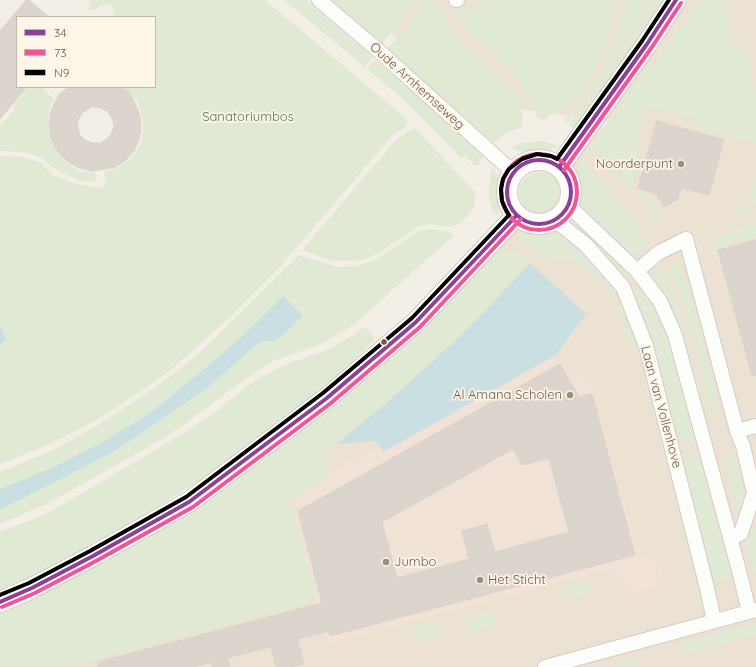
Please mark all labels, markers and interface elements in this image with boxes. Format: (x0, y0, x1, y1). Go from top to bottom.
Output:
legend (16, 16, 156, 88)
text: 34 (54, 25, 67, 40)
street label: Oude Arnhemseweg (366, 39, 468, 133)
text: 73 (54, 45, 66, 60)
text: N9 (54, 65, 69, 80)
park label: Sanatoriumbos (202, 109, 294, 125)
place label: Noorderpunt (596, 156, 673, 172)
marker: Noorderpunt (676, 159, 686, 169)
unlabelled marker (379, 337, 389, 347)
street label: Laan van Vollenhove (637, 344, 685, 470)
place label: Al Amana Scholen (453, 387, 562, 403)
marker: Al Amana Scholen (565, 390, 575, 400)
place label: Jumbo (394, 554, 436, 570)
marker: Jumbo (381, 557, 391, 567)
place label: Het Sticht (488, 572, 546, 588)
marker: Het Sticht (475, 575, 485, 585)

